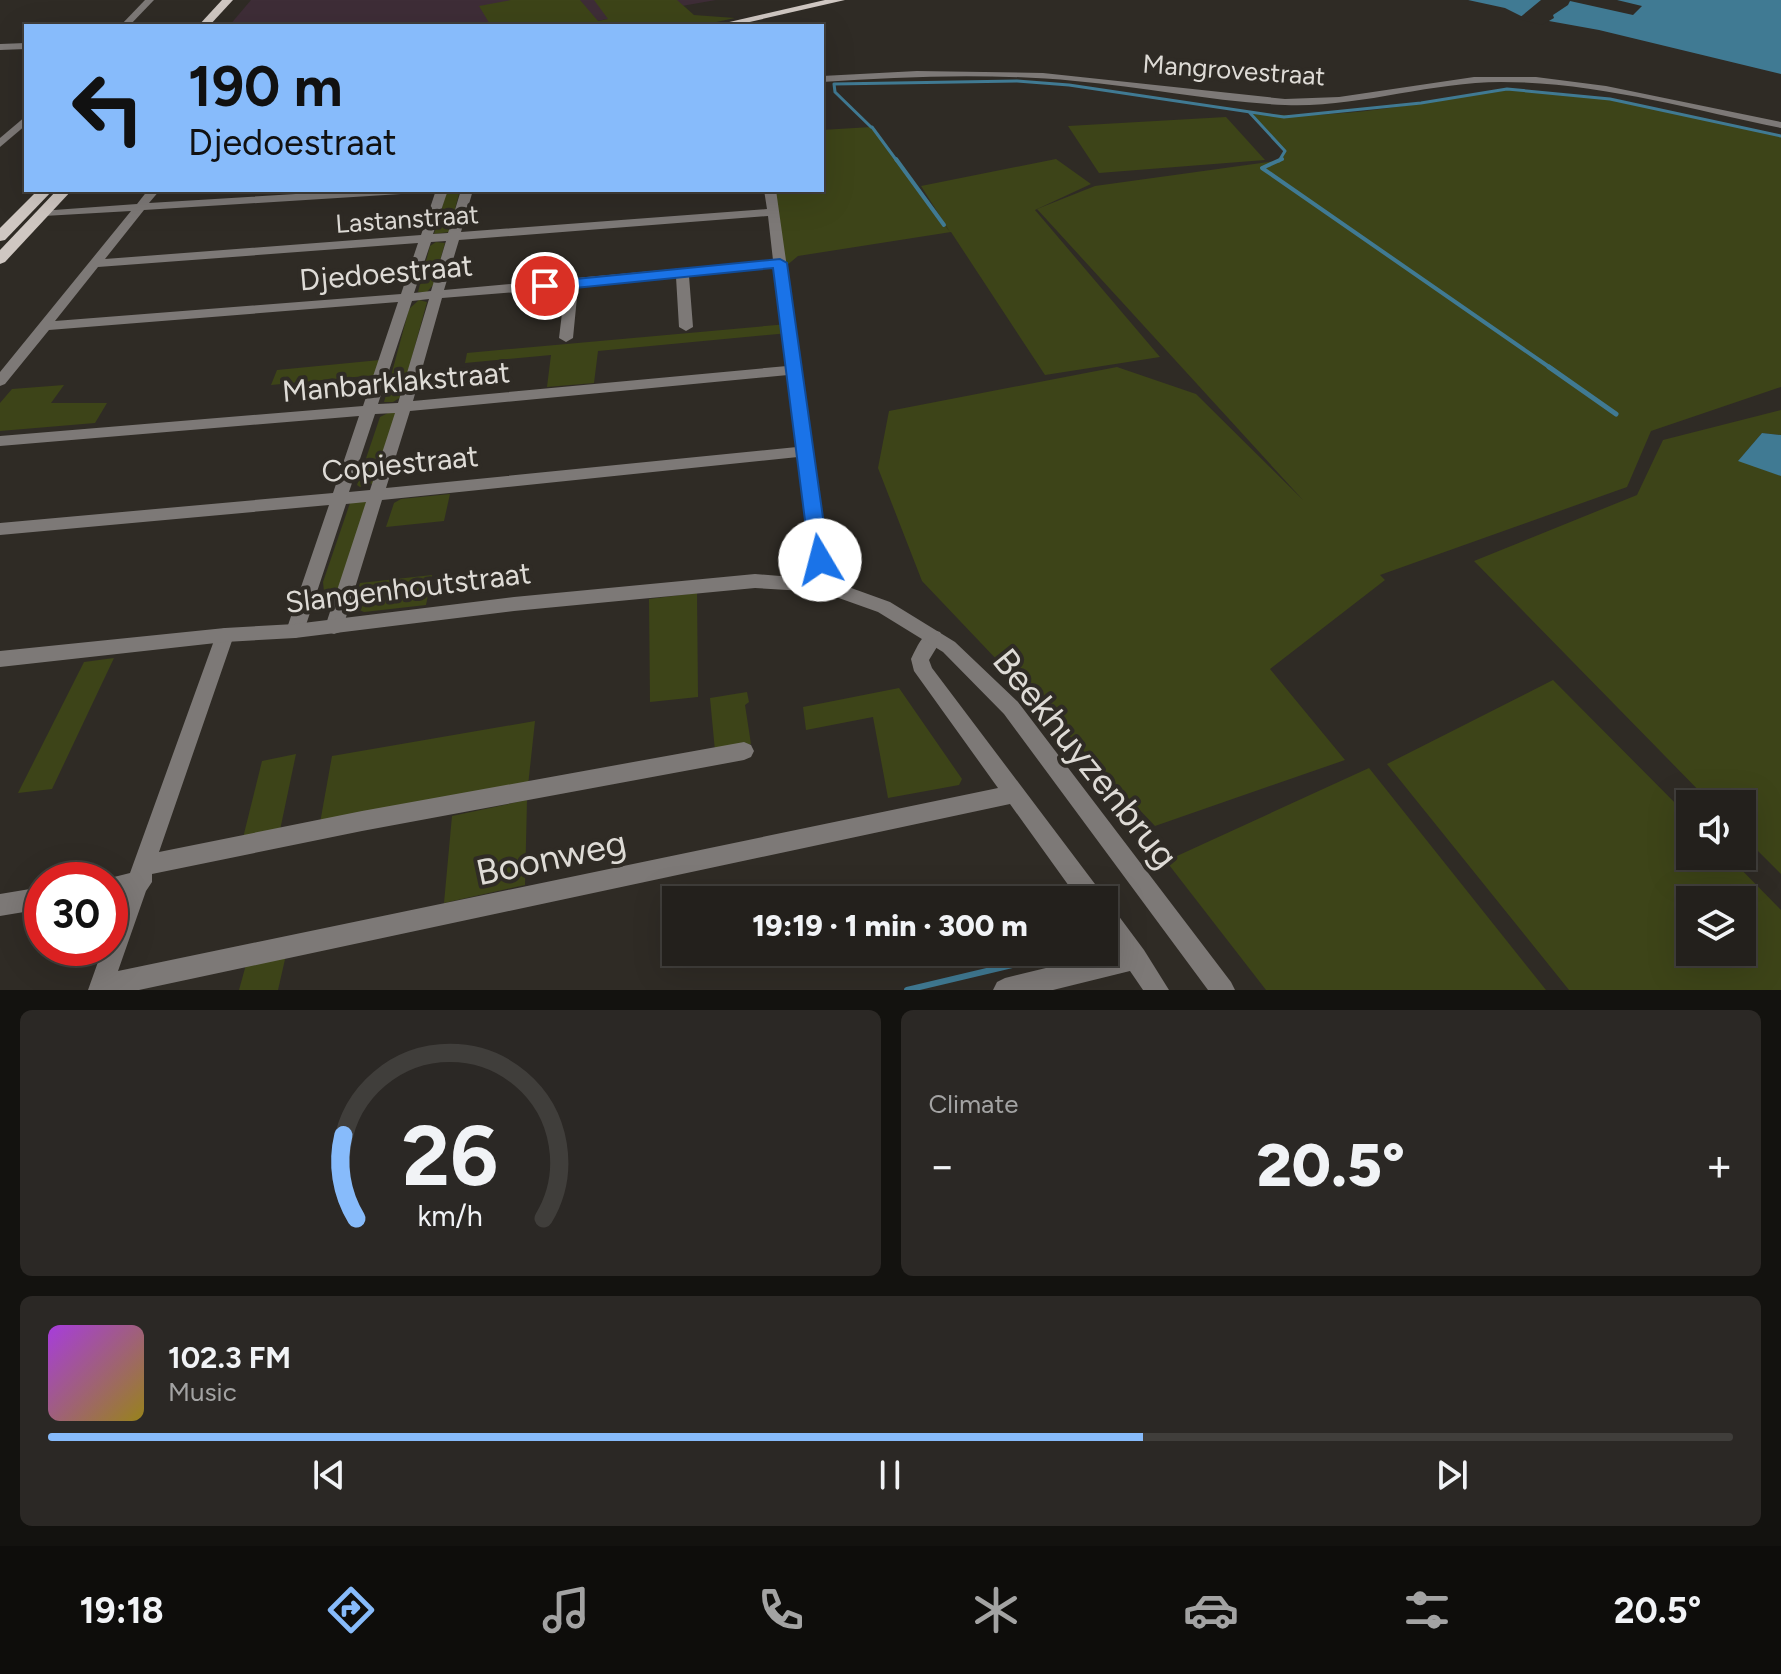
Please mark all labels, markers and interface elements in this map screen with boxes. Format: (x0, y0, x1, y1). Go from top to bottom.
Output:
street label: Mangrovestraat (1142, 48, 1327, 92)
text: 190 m (188, 53, 343, 120)
icon: left (56, 56, 160, 160)
text: Djedoestraat (188, 121, 397, 164)
street label: Lastanstraat (334, 198, 480, 240)
street label: Djedoestraat (298, 246, 474, 299)
pin (511, 252, 579, 320)
icon: arrive (523, 264, 567, 308)
street label: Manbarklakstraat (280, 353, 512, 410)
street label: Copiestraat (320, 437, 480, 490)
position arrow (778, 518, 862, 602)
street label: Slangenhoutstraat (283, 554, 533, 621)
street label: Beekhuyzenbrug (984, 640, 1187, 877)
map controls (1676, 790, 1756, 966)
button: sound (1676, 790, 1756, 870)
street label: Boonweg (472, 821, 630, 894)
speed limit sign: 30 (24, 862, 128, 966)
button: layers (1676, 886, 1756, 966)
text: 19:19 · 1 min · 300 m (752, 907, 1028, 944)
text: Climate (929, 1088, 1018, 1120)
text: 26 (402, 1106, 498, 1206)
text: 20.5° (1257, 1129, 1405, 1201)
text: − (929, 1139, 956, 1192)
text: + (1706, 1139, 1733, 1192)
text: km/h (418, 1199, 483, 1233)
text: 102.3 FM (168, 1339, 291, 1376)
text: Music (168, 1376, 237, 1408)
icon: previous (307, 1453, 351, 1497)
icon: pause (868, 1453, 912, 1497)
icon: next (1430, 1453, 1474, 1497)
icon: directions (323, 1582, 379, 1638)
icon: music (538, 1582, 594, 1638)
icon: phone (753, 1582, 809, 1638)
icon: climate (968, 1582, 1024, 1638)
icon: car (1183, 1582, 1239, 1638)
icon: filters (1399, 1582, 1455, 1638)
text: 19:18 (80, 1589, 164, 1632)
text: 20.5° (1614, 1589, 1701, 1632)

